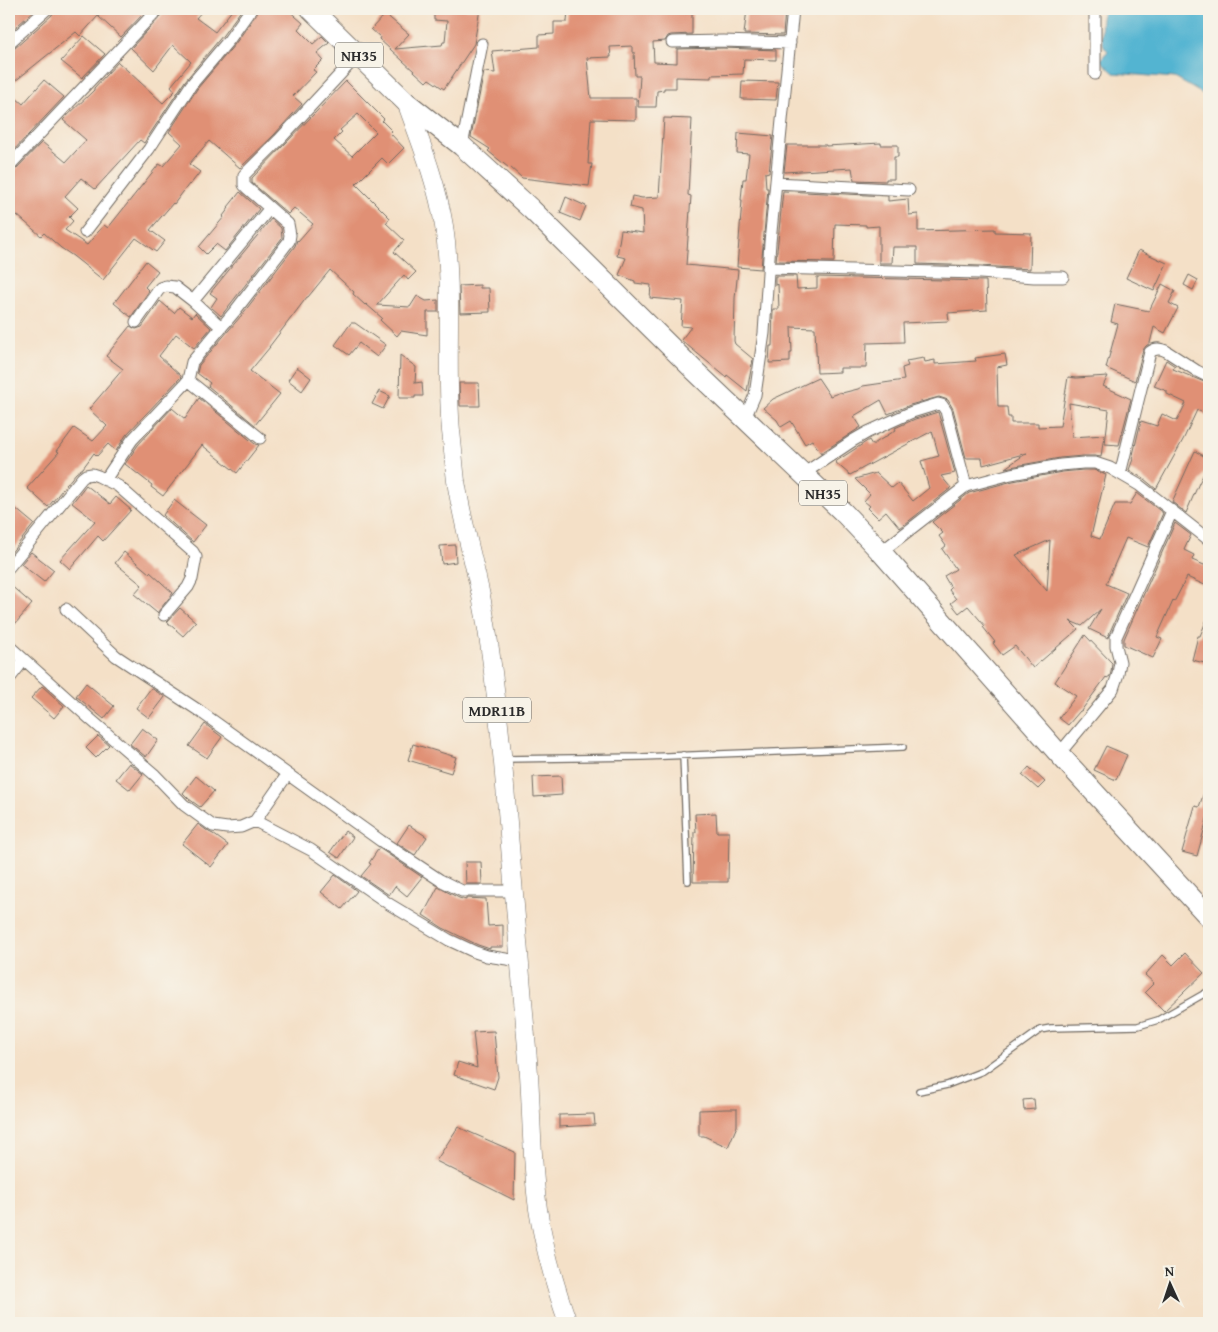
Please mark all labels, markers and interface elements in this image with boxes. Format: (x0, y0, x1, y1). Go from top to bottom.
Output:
road number: NH35 (335, 42, 383, 68)
road number: NH35 (799, 480, 847, 506)
road number: MDR11B (463, 698, 531, 722)
north arrow (1146, 1260, 1196, 1310)
text: N (1164, 1261, 1175, 1281)

